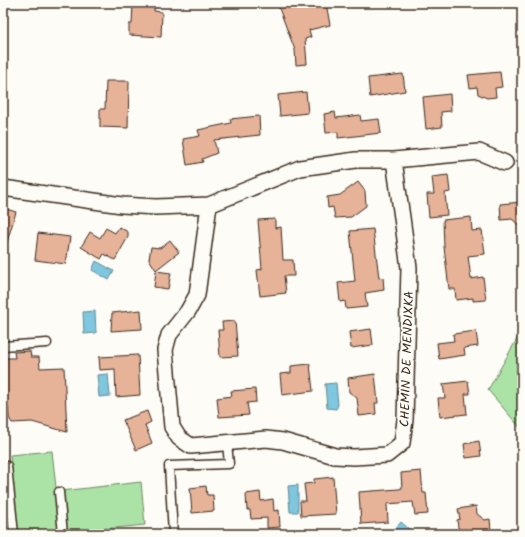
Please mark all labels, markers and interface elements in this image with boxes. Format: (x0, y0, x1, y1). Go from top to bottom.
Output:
street label: CHEMIN DE MENDIXKA (395, 290, 420, 428)

